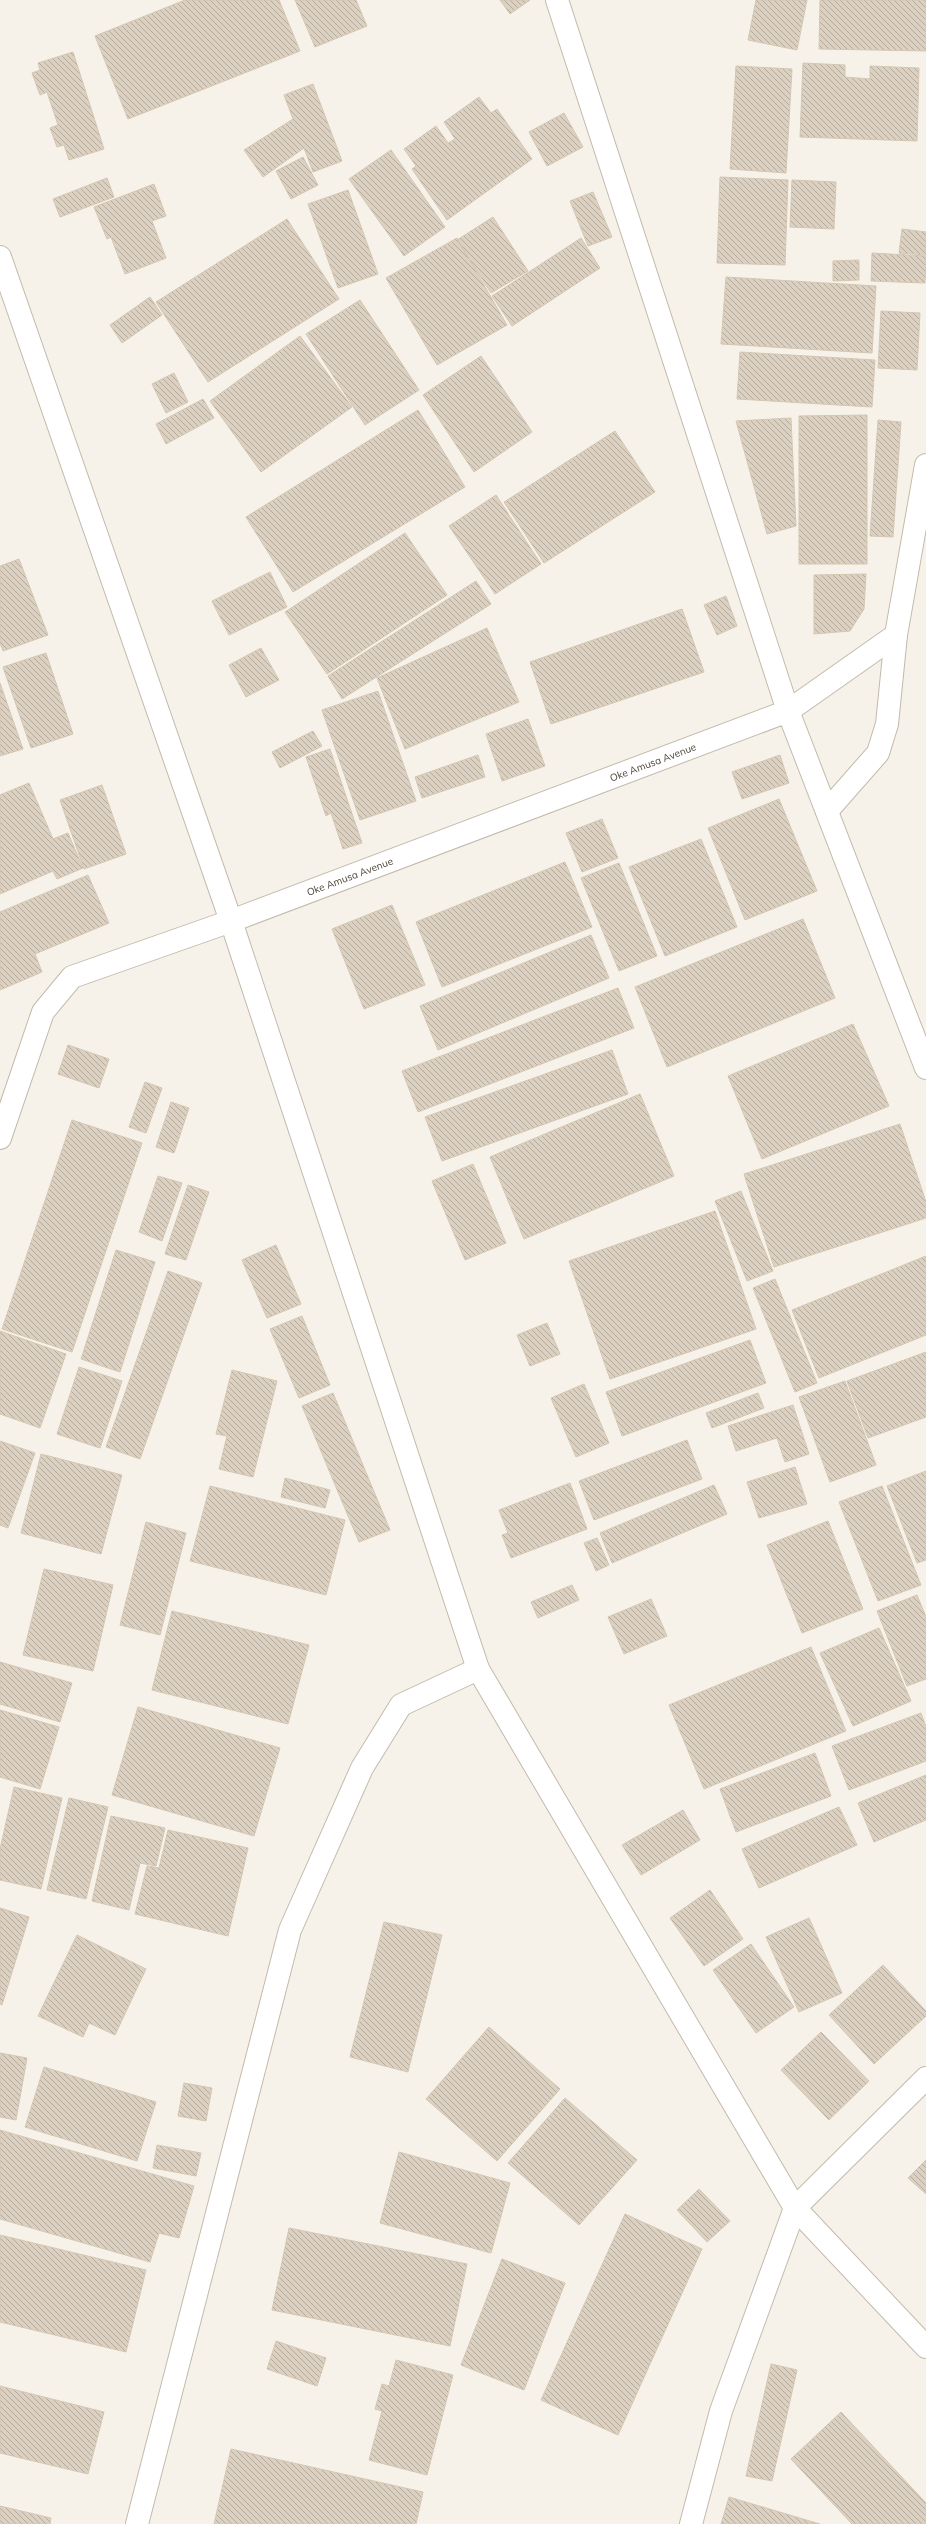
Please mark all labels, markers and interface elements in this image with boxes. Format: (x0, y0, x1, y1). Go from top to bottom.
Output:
street label: Oke Amusa Avenue (608, 740, 698, 784)
street label: Oke Amusa Avenue (305, 854, 395, 898)

